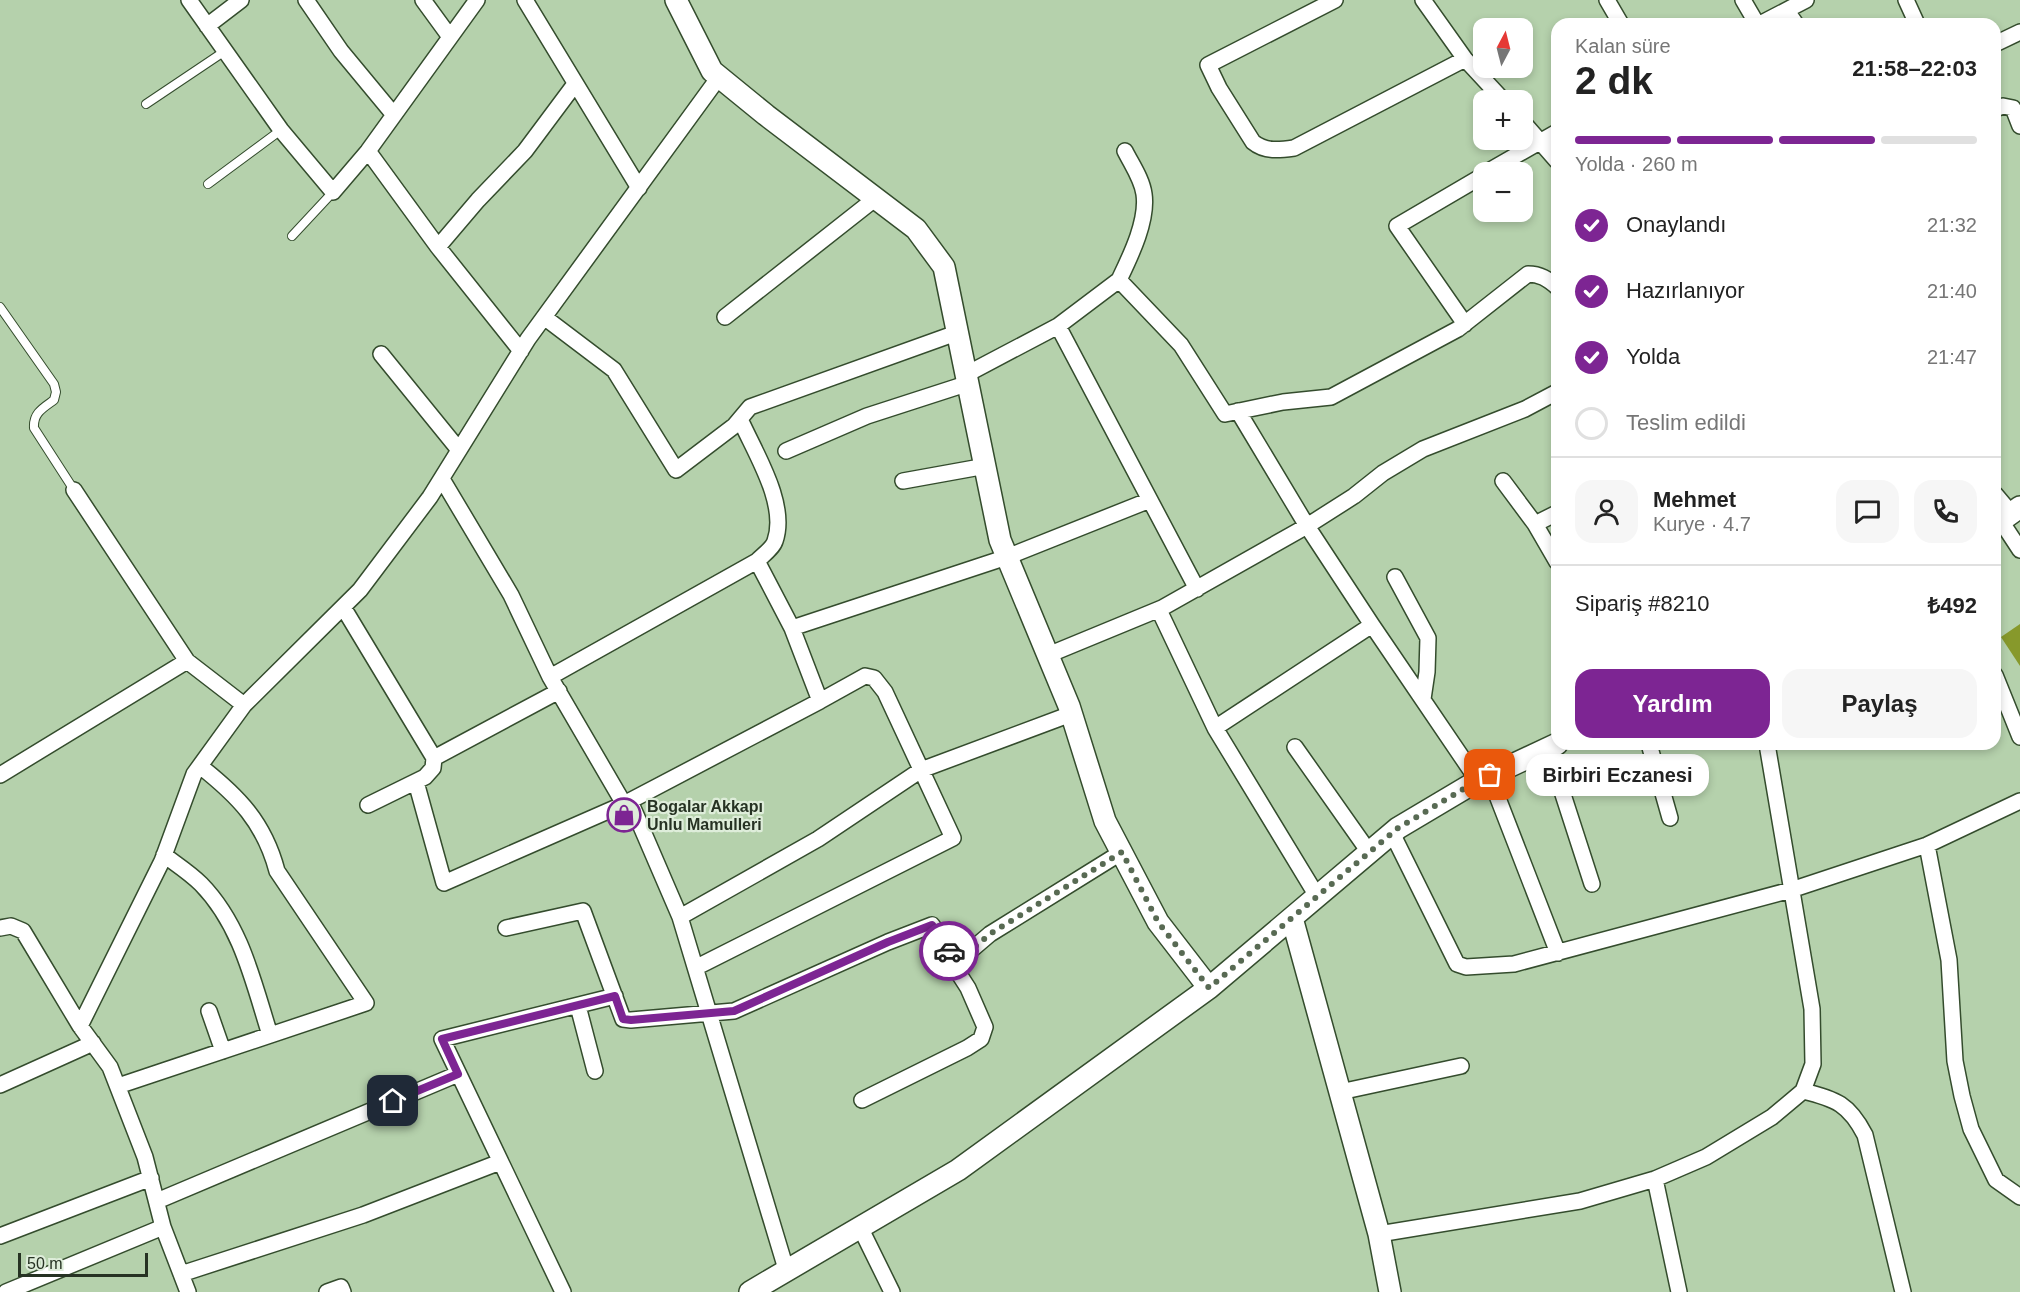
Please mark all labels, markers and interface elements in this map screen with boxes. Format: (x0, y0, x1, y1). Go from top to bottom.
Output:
north arrow (1473, 18, 1533, 78)
map controls (1473, 18, 1533, 222)
text: Kalan süre (1575, 35, 1671, 57)
text: 21:58–22:03 (1852, 56, 1977, 81)
text: 2 dk (1575, 59, 1653, 102)
button: + (1473, 90, 1533, 150)
text: Yolda · 260 m (1575, 153, 1698, 175)
button: − (1473, 162, 1533, 222)
icon: check (1575, 209, 1608, 242)
text: Onaylandı (1626, 212, 1726, 237)
text: 21:32 (1927, 214, 1977, 236)
icon: check (1575, 275, 1608, 308)
text: Hazırlanıyor (1626, 278, 1745, 303)
text: 21:40 (1927, 280, 1977, 302)
icon: check (1575, 341, 1608, 374)
text: Yolda (1626, 344, 1680, 369)
text: 21:47 (1927, 346, 1977, 368)
text: Teslim edildi (1626, 410, 1746, 435)
button: person (1575, 480, 1638, 543)
button: chat (1836, 480, 1899, 543)
button: phone (1914, 480, 1977, 543)
text: Mehmet (1653, 487, 1736, 512)
text: Kurye · 4.7 (1653, 513, 1751, 535)
text: Sipariş #8210 (1575, 591, 1710, 616)
text: ₺492 (1928, 593, 1977, 618)
button: Yardım (1575, 669, 1770, 738)
button: Paylaş (1782, 669, 1977, 738)
pin (1464, 749, 1515, 800)
callout: Birbiri Eczanesi (1526, 754, 1709, 796)
icon: bag (1473, 758, 1506, 791)
text: Birbiri Eczanesi (1542, 764, 1693, 786)
shop icon: Bogalar Akkapı Unlu Mamulleri (606, 797, 642, 833)
place label: Bogalar Akkapı Unlu Mamulleri (647, 798, 763, 833)
courier (919, 921, 979, 981)
icon: car (933, 935, 966, 968)
pin (367, 1075, 418, 1126)
icon: home (376, 1084, 409, 1117)
scale bar (18, 1250, 148, 1278)
text: 50 m (27, 1255, 63, 1272)

